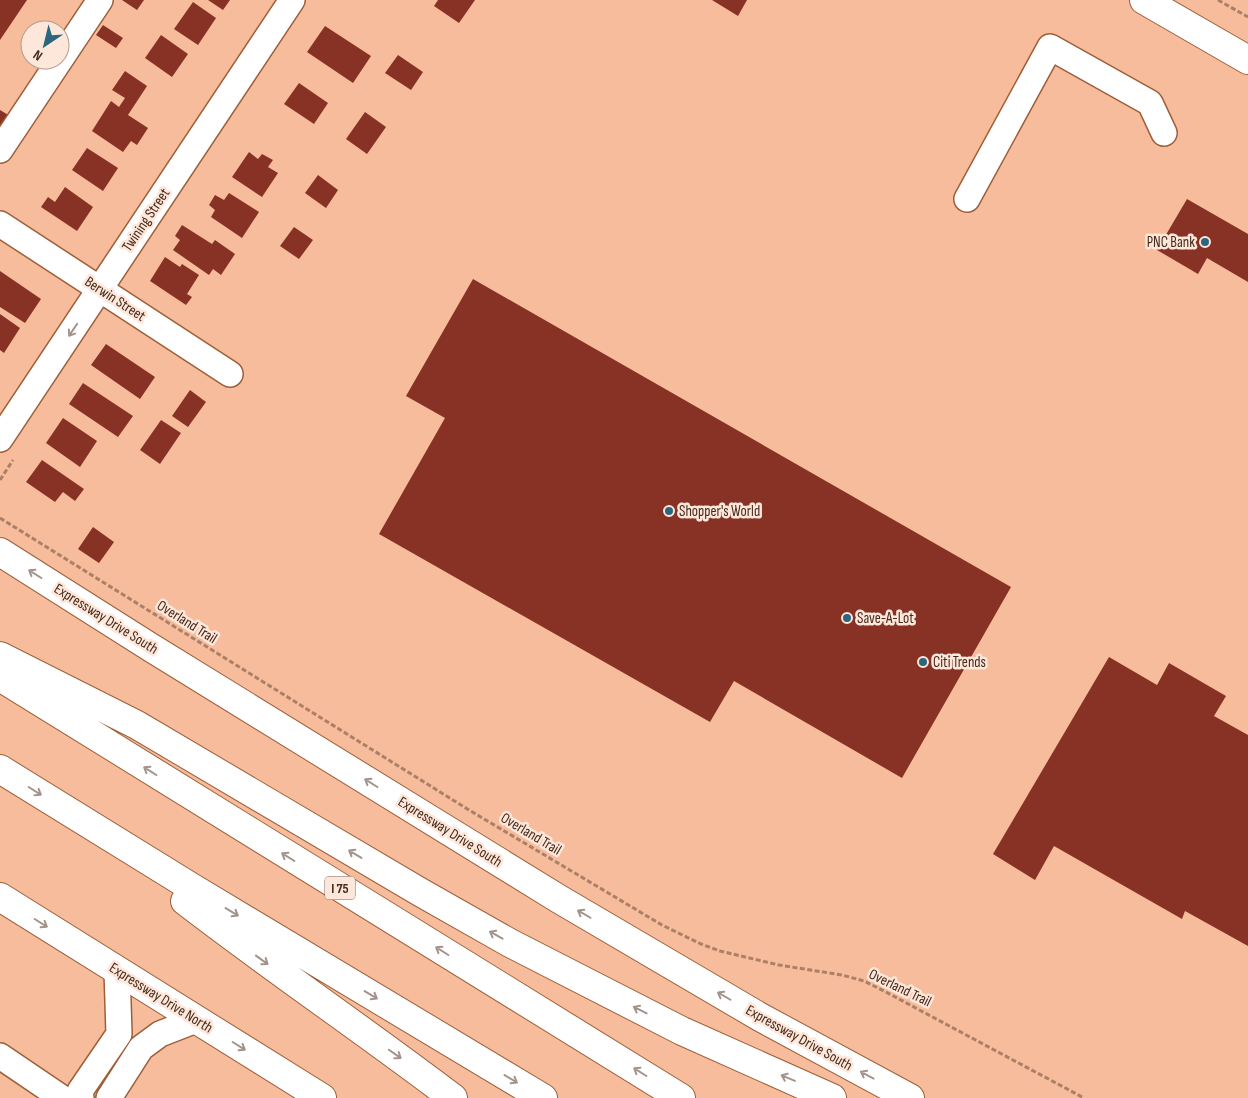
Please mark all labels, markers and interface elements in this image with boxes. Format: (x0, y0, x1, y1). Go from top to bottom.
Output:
north arrow (20, 20, 70, 70)
text: N (30, 46, 46, 64)
street label: Twining Street (118, 184, 174, 255)
place label: PNC Bank (1147, 233, 1195, 252)
marker: PNC Bank (1199, 236, 1211, 248)
street label: Berwin Street (81, 272, 149, 326)
one-way arrow (67, 323, 78, 337)
place label: Shopper's World (679, 502, 760, 521)
marker: Shopper's World (663, 505, 675, 517)
one-way arrow (28, 569, 42, 579)
street label: Expressway Drive South (50, 579, 162, 659)
street label: Overland Trail (153, 596, 221, 648)
place label: Save-A-Lot (857, 609, 914, 628)
marker: Save-A-Lot (841, 612, 853, 624)
place label: Citi Trends (933, 653, 986, 672)
marker: Citi Trends (917, 656, 929, 668)
one-way arrow (144, 766, 158, 776)
one-way arrow (365, 778, 379, 788)
one-way arrow (28, 787, 42, 797)
street label: Expressway Drive South (394, 792, 506, 872)
street label: Overland Trail (497, 808, 565, 860)
one-way arrow (349, 848, 363, 858)
one-way arrow (282, 851, 296, 861)
road number: I 75 (325, 876, 355, 900)
one-way arrow (224, 907, 238, 917)
one-way arrow (578, 909, 592, 919)
one-way arrow (34, 918, 48, 928)
one-way arrow (489, 930, 504, 940)
one-way arrow (435, 945, 449, 955)
one-way arrow (255, 955, 269, 965)
street label: Expressway Drive North (106, 958, 216, 1038)
street label: Overland Trail (866, 965, 934, 1011)
one-way arrow (364, 991, 378, 1001)
one-way arrow (718, 991, 732, 1001)
street label: Expressway Drive South (742, 1001, 856, 1075)
one-way arrow (633, 1005, 648, 1015)
one-way arrow (231, 1041, 245, 1051)
one-way arrow (387, 1049, 401, 1060)
one-way arrow (633, 1067, 647, 1077)
one-way arrow (859, 1070, 874, 1080)
one-way arrow (780, 1073, 795, 1082)
one-way arrow (503, 1074, 517, 1084)

